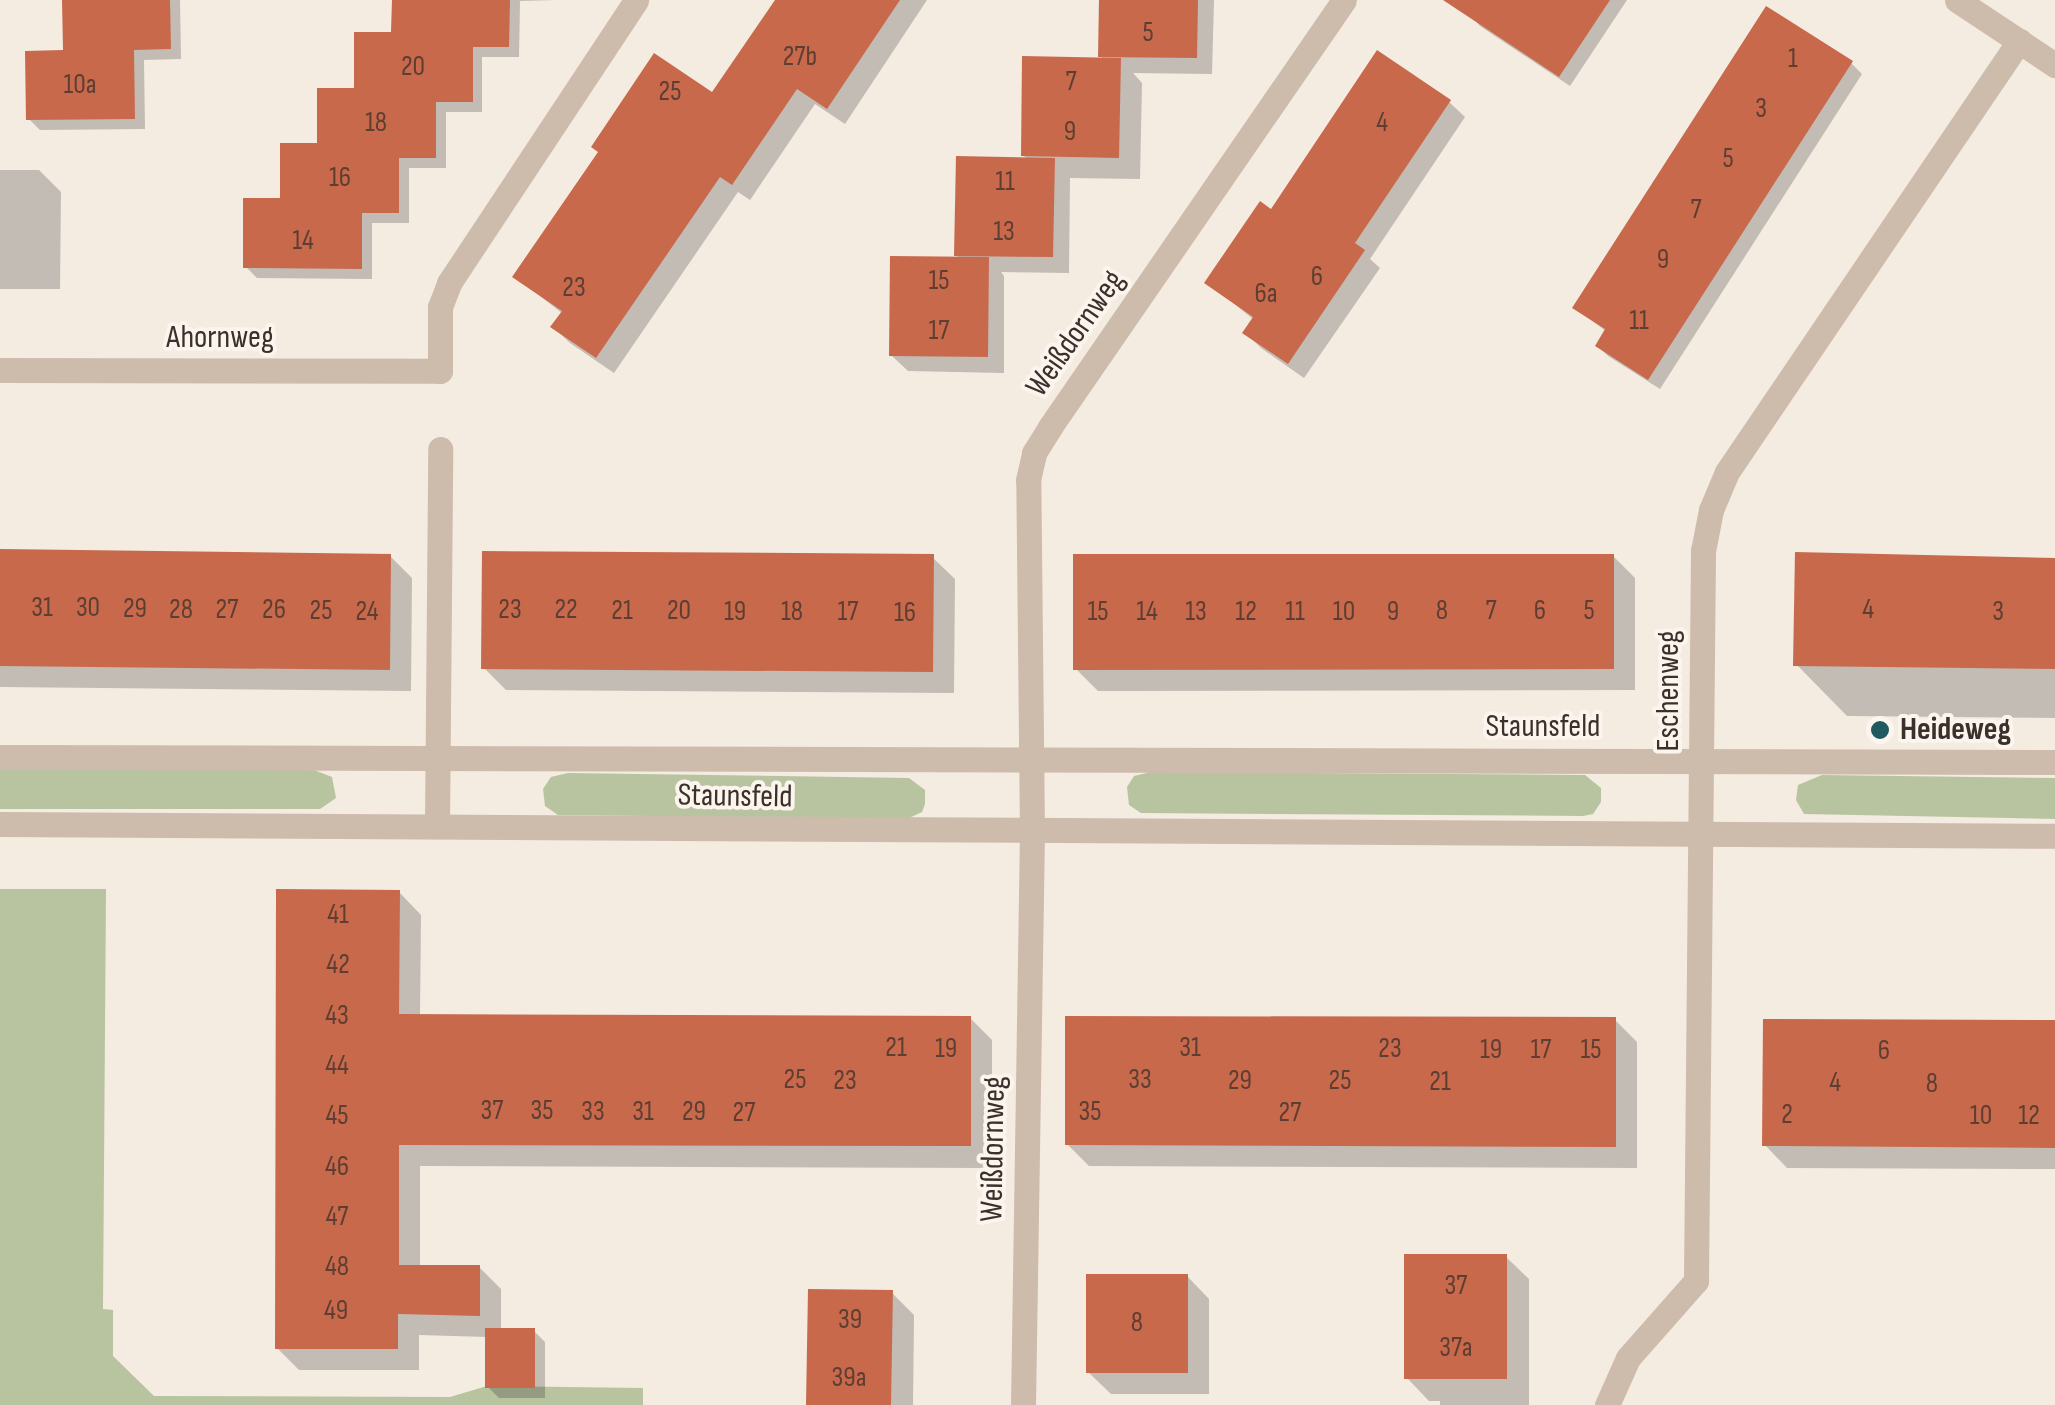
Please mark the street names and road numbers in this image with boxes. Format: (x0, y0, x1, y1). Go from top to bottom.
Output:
street label: Weißdornweg (1019, 263, 1133, 405)
street label: Ahornweg (166, 319, 274, 357)
street label: Eschenweg (1650, 630, 1688, 752)
street label: Staunsfeld (1486, 708, 1600, 746)
street label: Staunsfeld (677, 777, 793, 817)
street label: Weißdornweg (974, 1076, 1014, 1222)

